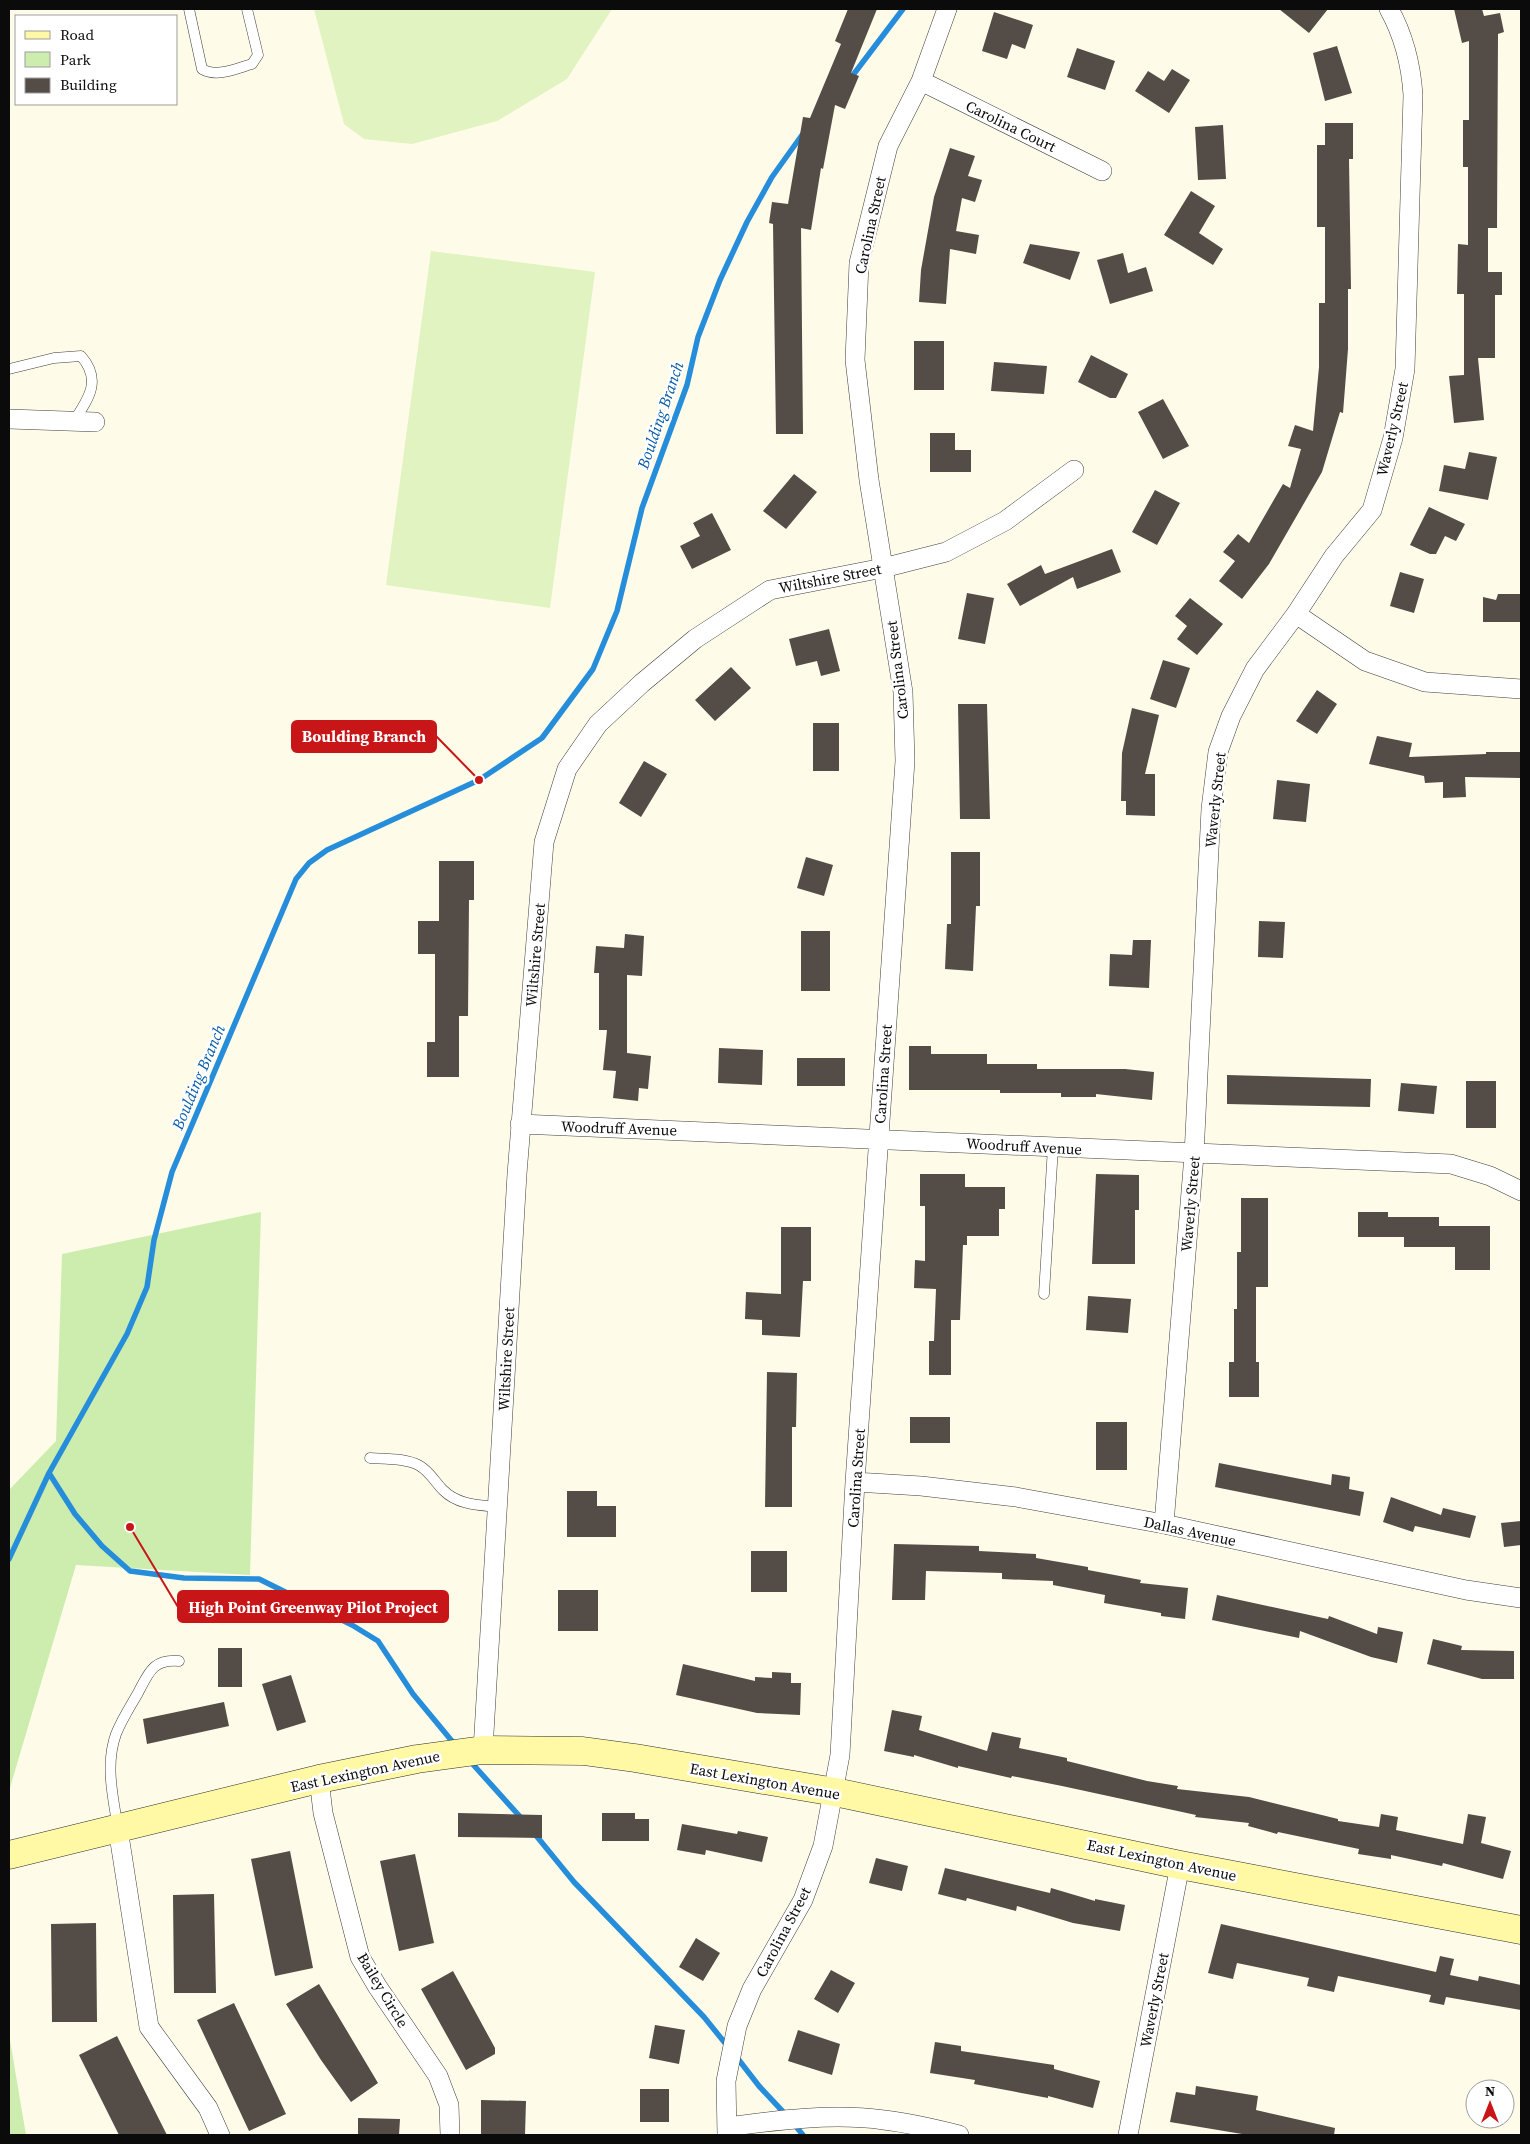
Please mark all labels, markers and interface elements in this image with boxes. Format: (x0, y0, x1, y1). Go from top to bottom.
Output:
legend (15, 15, 178, 105)
text: Road (60, 24, 94, 45)
text: Park (60, 49, 92, 70)
text: Building (60, 74, 117, 95)
street label: Carolina Court (962, 95, 1060, 157)
street label: Carolina Street (849, 174, 891, 276)
water label: Boulding Branch (631, 358, 689, 472)
street label: Waverly Street (1371, 380, 1413, 478)
street label: Wiltshire Street (777, 558, 883, 598)
street label: Carolina Street (881, 619, 913, 721)
callout: Boulding Branch (292, 721, 436, 752)
text: Boulding Branch (302, 725, 426, 747)
street label: Waverly Street (1200, 751, 1230, 849)
street label: Wiltshire Street (520, 902, 550, 1008)
water label: Boulding Branch (166, 1021, 230, 1134)
street label: Carolina Street (869, 1024, 897, 1124)
street label: Woodruff Avenue (561, 1115, 678, 1141)
street label: Woodruff Avenue (966, 1132, 1083, 1160)
street label: Waverly Street (1175, 1155, 1205, 1253)
street label: Wiltshire Street (493, 1306, 519, 1411)
street label: Carolina Street (842, 1428, 870, 1528)
street label: Dallas Avenue (1142, 1511, 1238, 1551)
callout: High Point Greenway Pilot Project (178, 1591, 448, 1622)
text: High Point Greenway Pilot Project (188, 1596, 438, 1618)
street label: East Lexington Avenue (288, 1745, 442, 1797)
street label: East Lexington Avenue (688, 1757, 842, 1805)
street label: East Lexington Avenue (1085, 1834, 1239, 1886)
street label: Carolina Street (750, 1883, 816, 1981)
street label: Bailey Circle (352, 1949, 414, 2032)
street label: Waverly Street (1135, 1951, 1173, 2049)
north arrow (1465, 2079, 1515, 2129)
text: N (1485, 2081, 1495, 2101)

